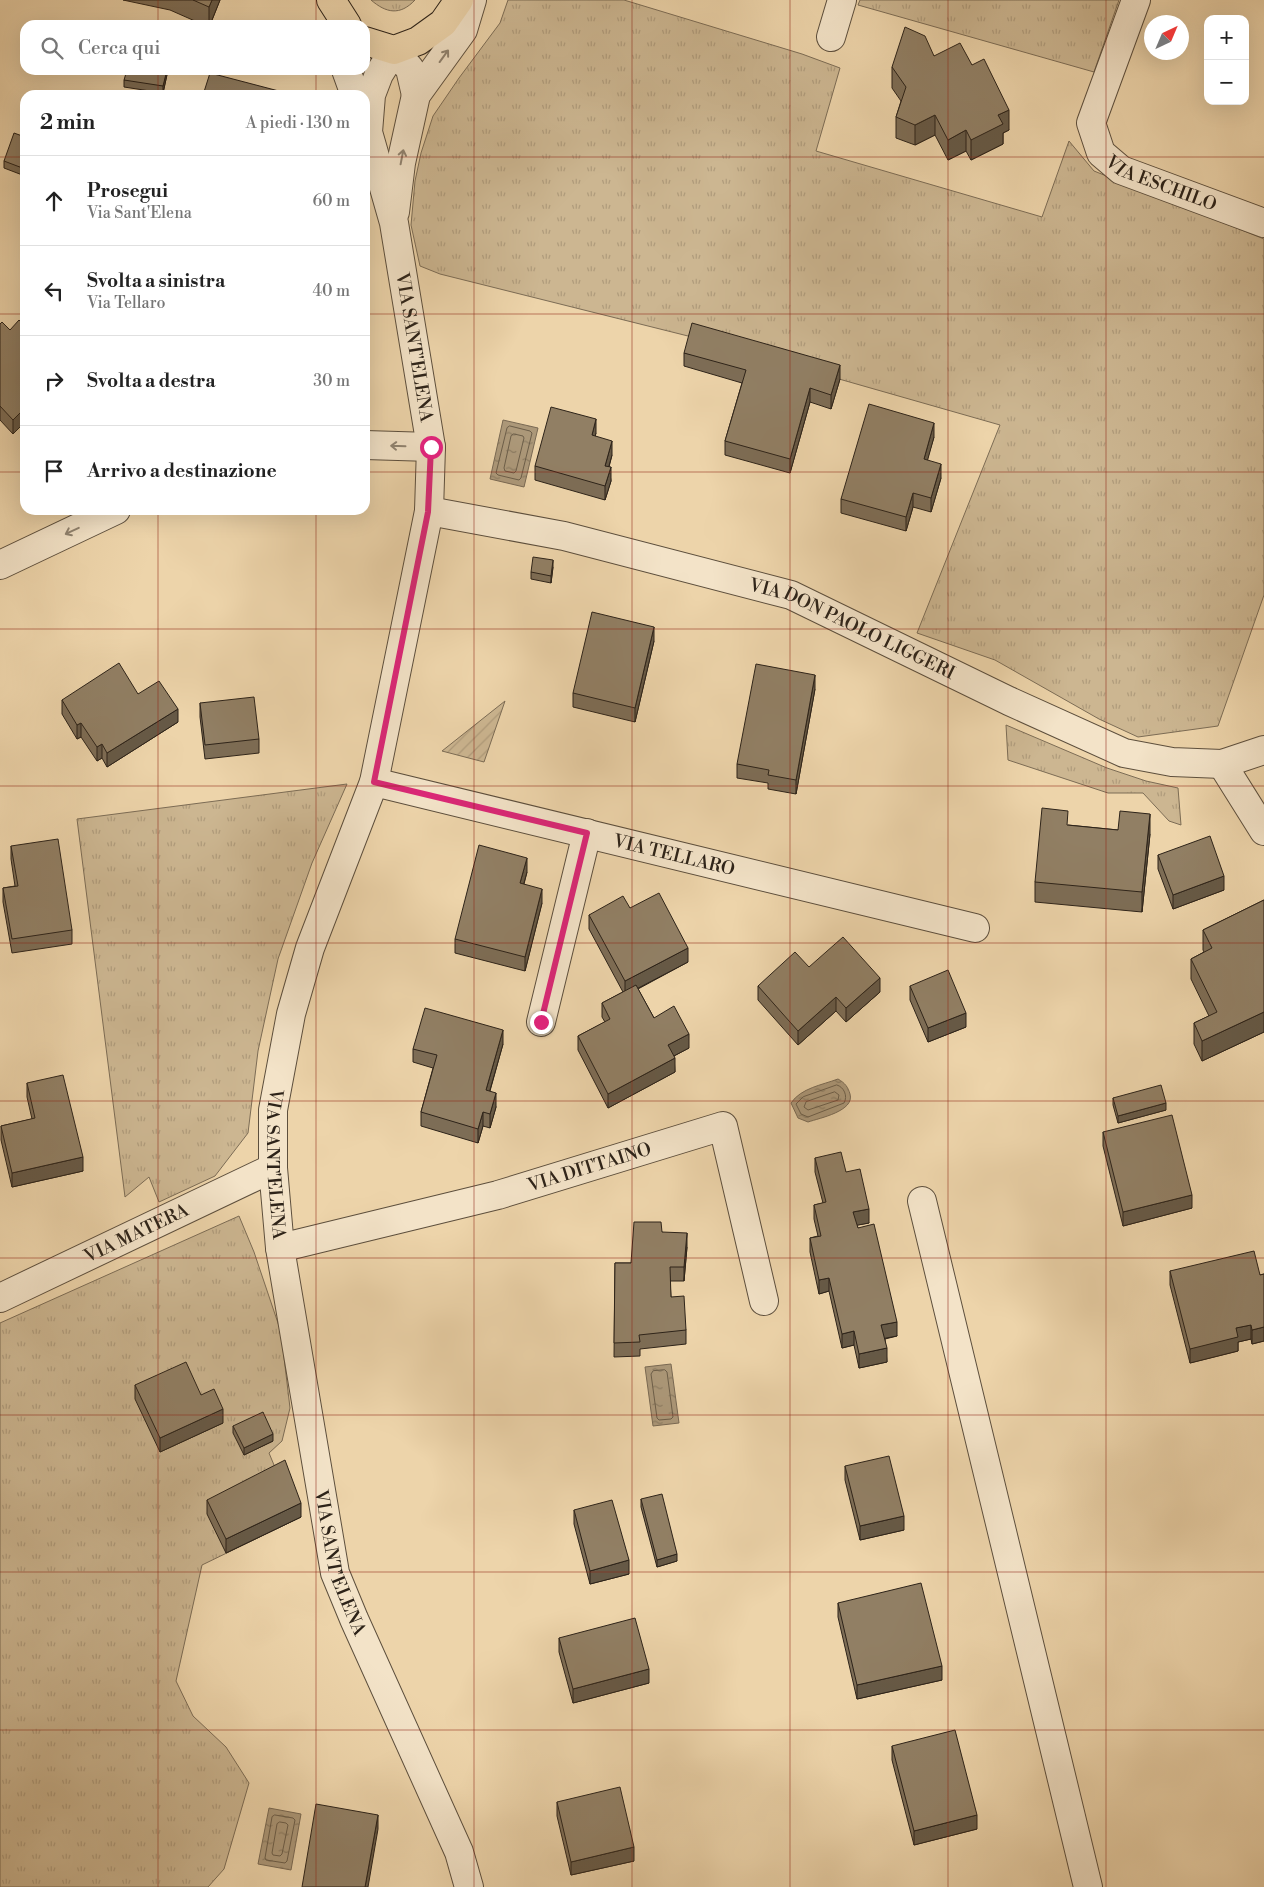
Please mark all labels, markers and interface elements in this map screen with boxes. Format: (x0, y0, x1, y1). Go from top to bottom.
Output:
north arrow (1144, 15, 1189, 60)
map controls (1204, 15, 1249, 105)
button: + (1204, 15, 1249, 60)
search box (20, 20, 370, 75)
icon: search (38, 34, 66, 62)
text: Cerca qui (78, 36, 161, 60)
one-way arrow (439, 49, 449, 63)
button: − (1204, 60, 1249, 105)
text: 2 min (40, 110, 95, 136)
text: A piedi · 130 m (246, 113, 350, 133)
one-way arrow (398, 150, 408, 166)
street label: VIA ESCHILO (1100, 150, 1220, 216)
text: Prosegui (87, 179, 168, 203)
icon: ahead (40, 187, 68, 215)
text: 60 m (312, 191, 350, 211)
text: Via Sant'Elena (87, 203, 192, 223)
text: Svolta a sinistra (87, 269, 225, 293)
street label: VIA SANT'ELENA (391, 270, 438, 424)
icon: left (40, 277, 68, 305)
text: 40 m (313, 281, 350, 301)
text: Via Tellaro (87, 293, 165, 313)
icon: right (40, 367, 68, 395)
text: Svolta a destra (87, 369, 215, 393)
text: 30 m (313, 371, 350, 391)
route start (420, 436, 443, 459)
one-way arrow (390, 441, 406, 450)
icon: arrive (40, 457, 68, 485)
text: Arrivo a destinazione (87, 459, 277, 483)
one-way arrow (65, 527, 80, 536)
street label: VIA DON PAOLO LIGGERI (746, 573, 959, 685)
street label: VIA TELLARO (610, 829, 737, 881)
route end (530, 1011, 553, 1034)
street label: VIA SANT'ELENA (262, 1086, 291, 1241)
street label: VIA DITTAINO (524, 1137, 654, 1197)
street label: VIA MATERA (79, 1198, 193, 1268)
street label: VIA SANT'ELENA (309, 1487, 372, 1640)

